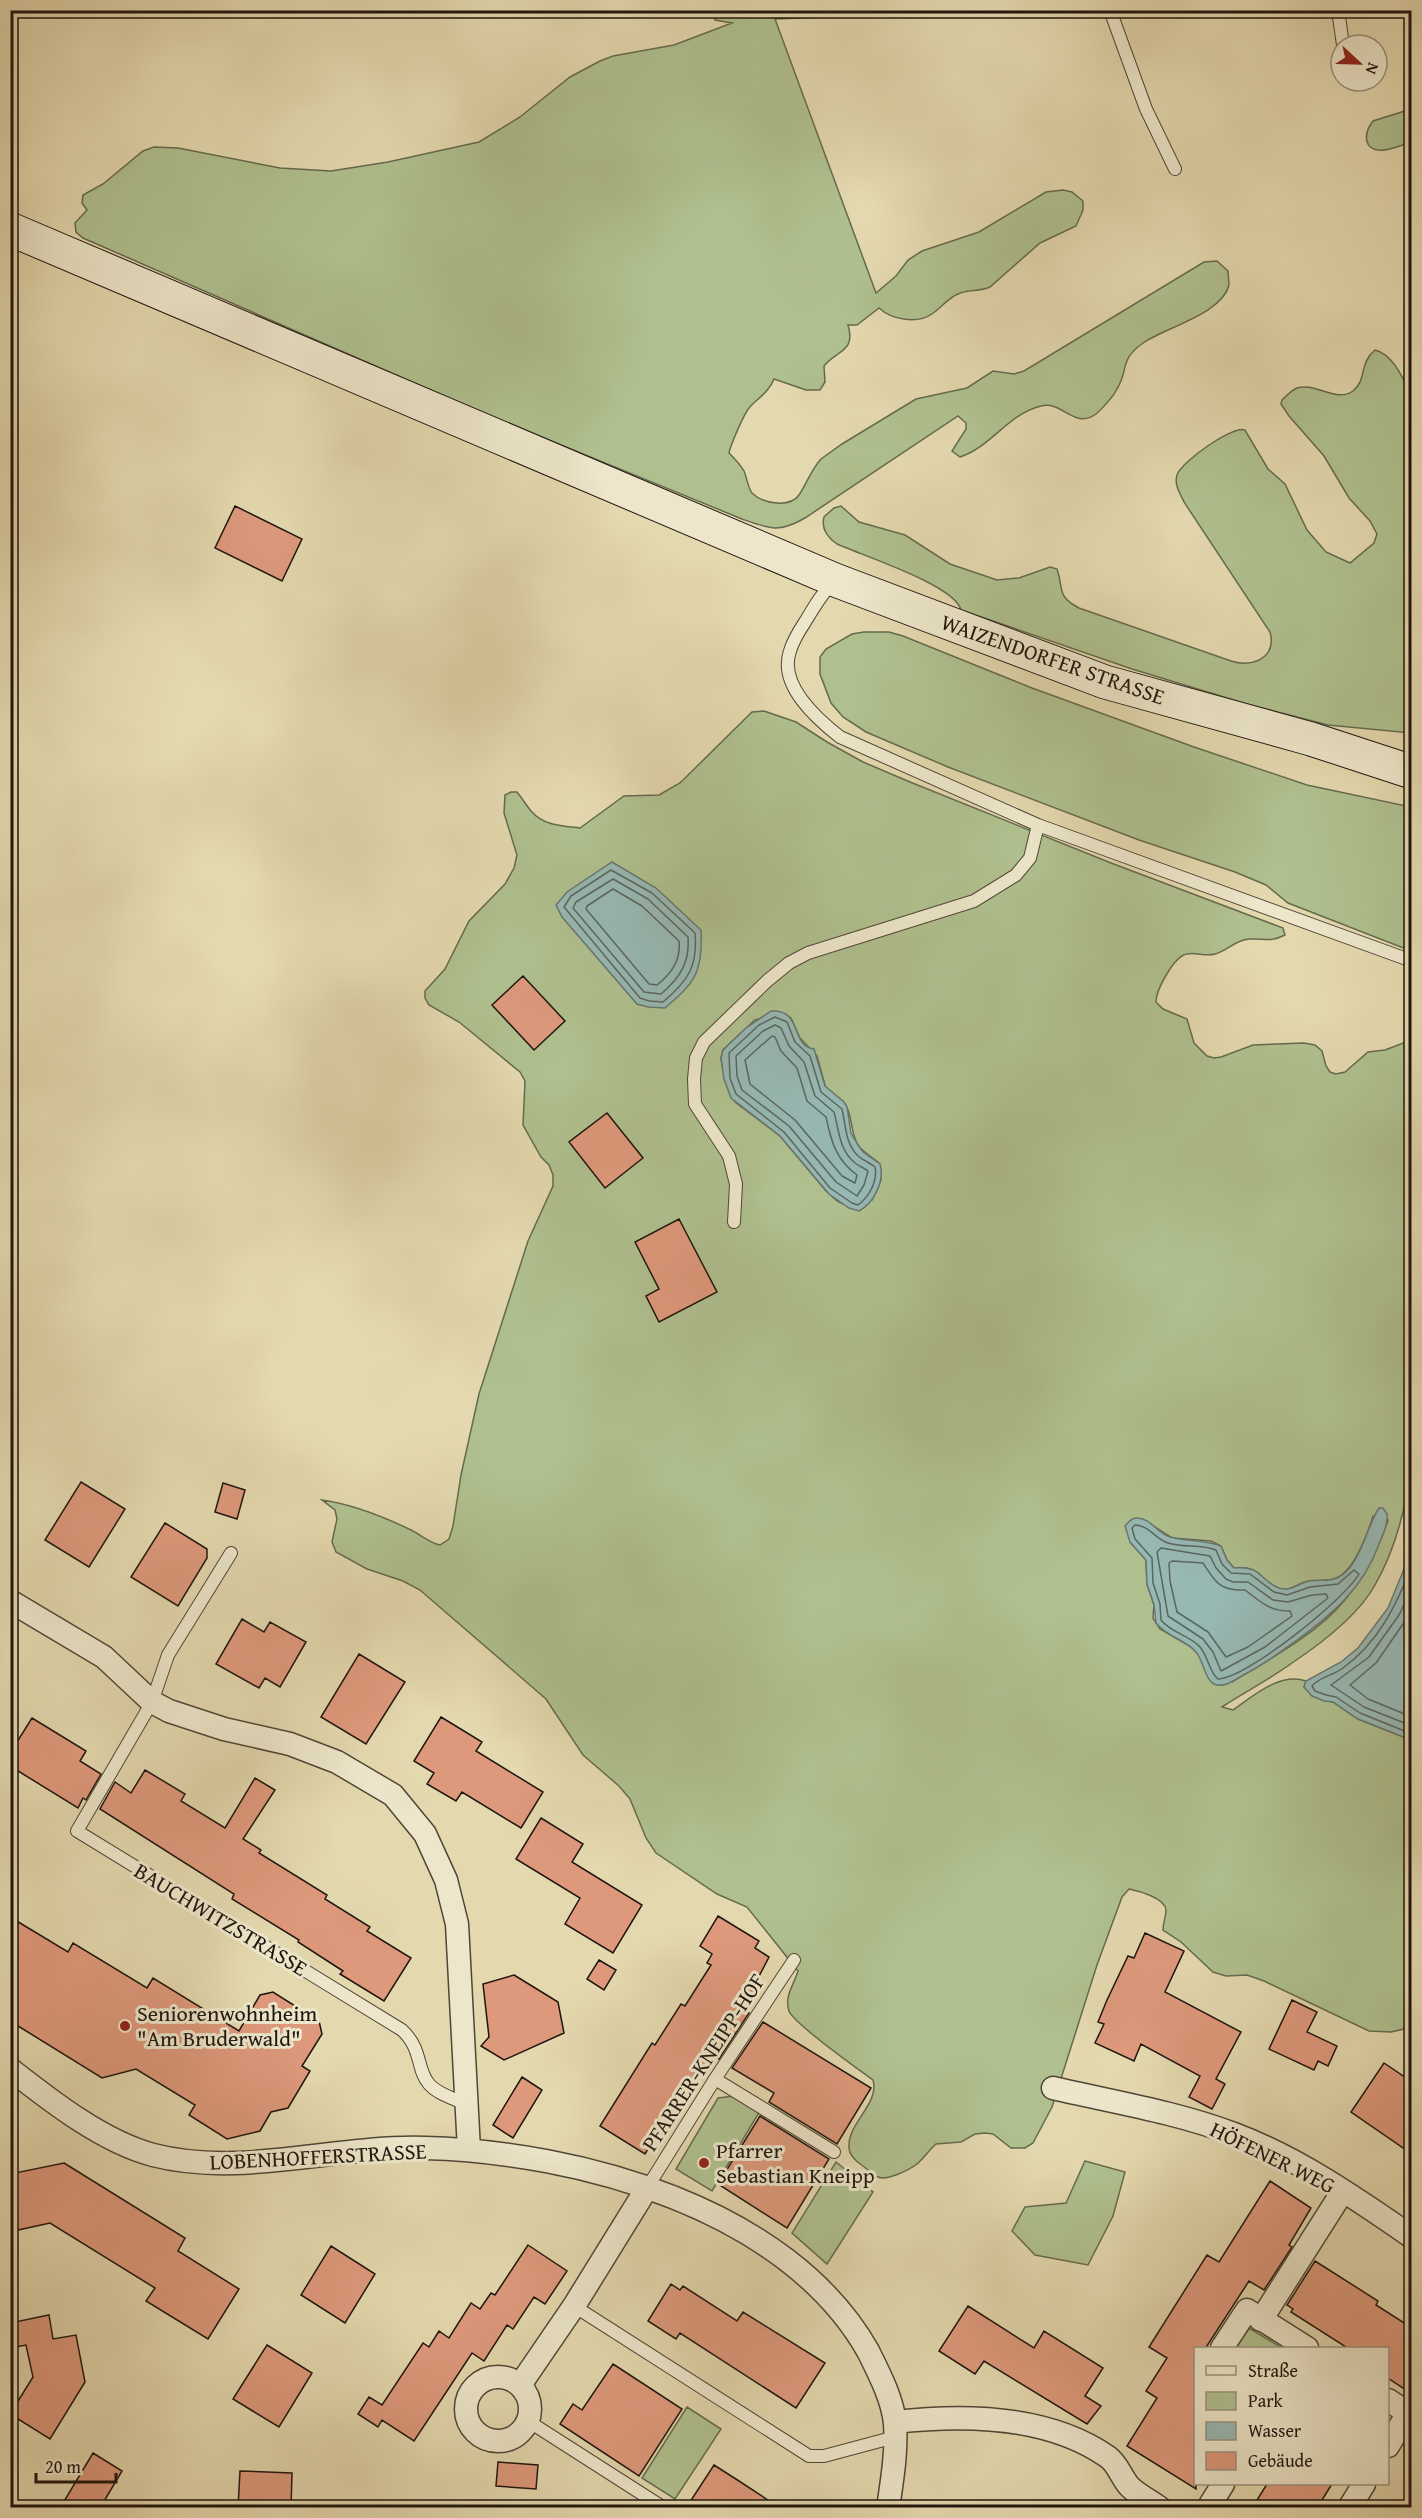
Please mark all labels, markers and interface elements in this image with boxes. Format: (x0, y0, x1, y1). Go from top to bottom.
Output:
north arrow (1329, 33, 1389, 93)
text: N (1360, 59, 1386, 78)
street label: WAIZENDORFER STRASSE (937, 606, 1169, 712)
street label: BAUCHWITZSTRASSE (128, 1855, 314, 1983)
street label: PFARRER-KNEIPP-HOF (633, 1967, 773, 2157)
place label: Seniorenwohnheim "Am Bruderwald" (137, 1997, 317, 2054)
marker: Seniorenwohnheim "Am Bruderwald" (118, 2019, 132, 2033)
street label: HÖFENER WEG (1205, 2113, 1341, 2201)
street label: LOBENHOFFERSTRASSE (209, 2134, 427, 2178)
place label: Pfarrer Sebastian Kneipp (716, 2134, 875, 2191)
marker: Pfarrer Sebastian Kneipp (697, 2156, 711, 2170)
legend (1194, 2347, 1389, 2485)
text: Straße (1248, 2357, 1298, 2384)
text: Park (1248, 2387, 1284, 2414)
text: Wasser (1248, 2417, 1302, 2444)
scale bar (36, 2446, 116, 2484)
text: Gebäude (1248, 2447, 1313, 2474)
text: 20 m (45, 2453, 81, 2480)

